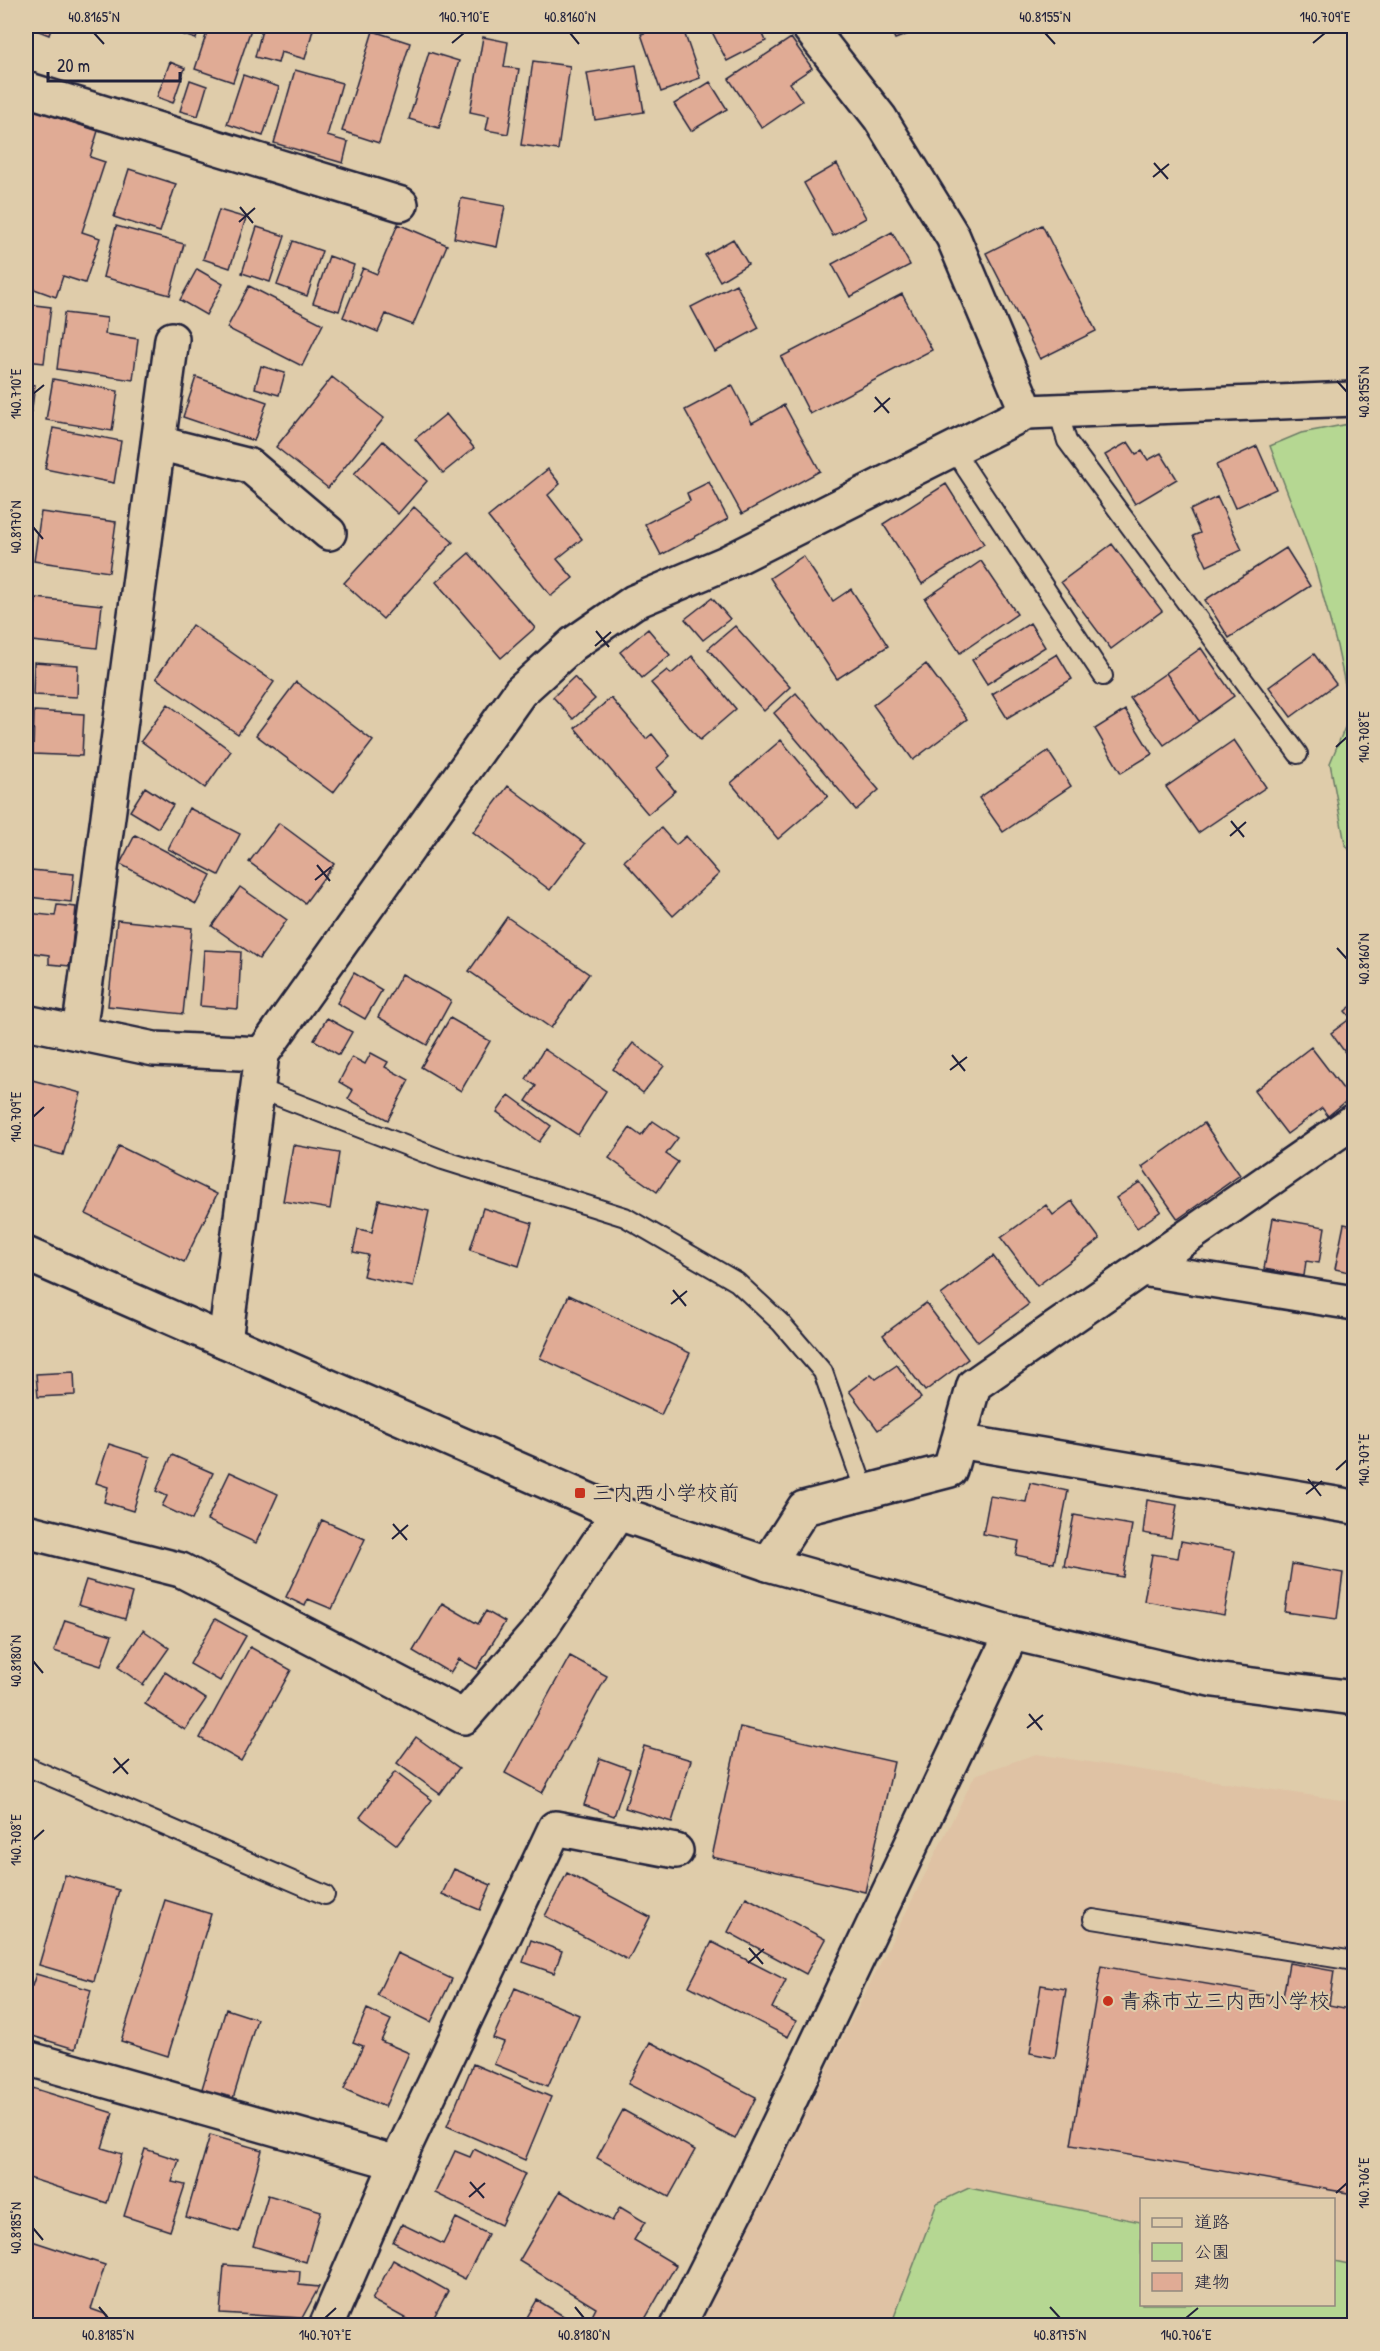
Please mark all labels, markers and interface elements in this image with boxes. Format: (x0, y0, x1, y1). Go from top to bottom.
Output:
text: 40.8165°N (68, 6, 120, 27)
text: 140.710°E (439, 6, 490, 27)
text: 40.8160°N (544, 6, 596, 27)
text: 40.8155°N (1019, 6, 1071, 27)
text: 140.709°E (1300, 6, 1351, 27)
scale bar (48, 45, 180, 83)
text: 20 m (57, 53, 90, 78)
text: 40.8155°N (1353, 366, 1374, 418)
text: 140.710°E (5, 368, 26, 419)
text: 40.8170°N (5, 500, 26, 554)
text: 140.708°E (1353, 711, 1374, 763)
text: 40.8160°N (1353, 933, 1374, 985)
text: 140.709°E (5, 1091, 26, 1142)
text: 140.707°E (1353, 1433, 1374, 1486)
place label: 三内西小学校前 (592, 1478, 739, 1507)
marker: 三内西小学校前 (573, 1486, 587, 1500)
text: 40.8180°N (5, 1635, 26, 1687)
text: 140.708°E (5, 1814, 26, 1866)
place label: 青森市立三内西小学校 (1120, 1986, 1330, 2015)
marker: 青森市立三内西小学校 (1101, 1994, 1115, 2008)
text: 140.706°E (1353, 2157, 1374, 2209)
legend (1140, 2198, 1335, 2306)
text: 40.8185°N (5, 2202, 26, 2254)
text: 道路 (1194, 2209, 1230, 2234)
text: 公園 (1194, 2239, 1230, 2264)
text: 建物 (1194, 2269, 1230, 2294)
text: 40.8185°N (82, 2324, 134, 2345)
text: 140.707°E (299, 2324, 352, 2345)
text: 40.8180°N (558, 2324, 610, 2345)
text: 40.8175°N (1034, 2324, 1086, 2345)
text: 140.706°E (1160, 2324, 1212, 2345)

